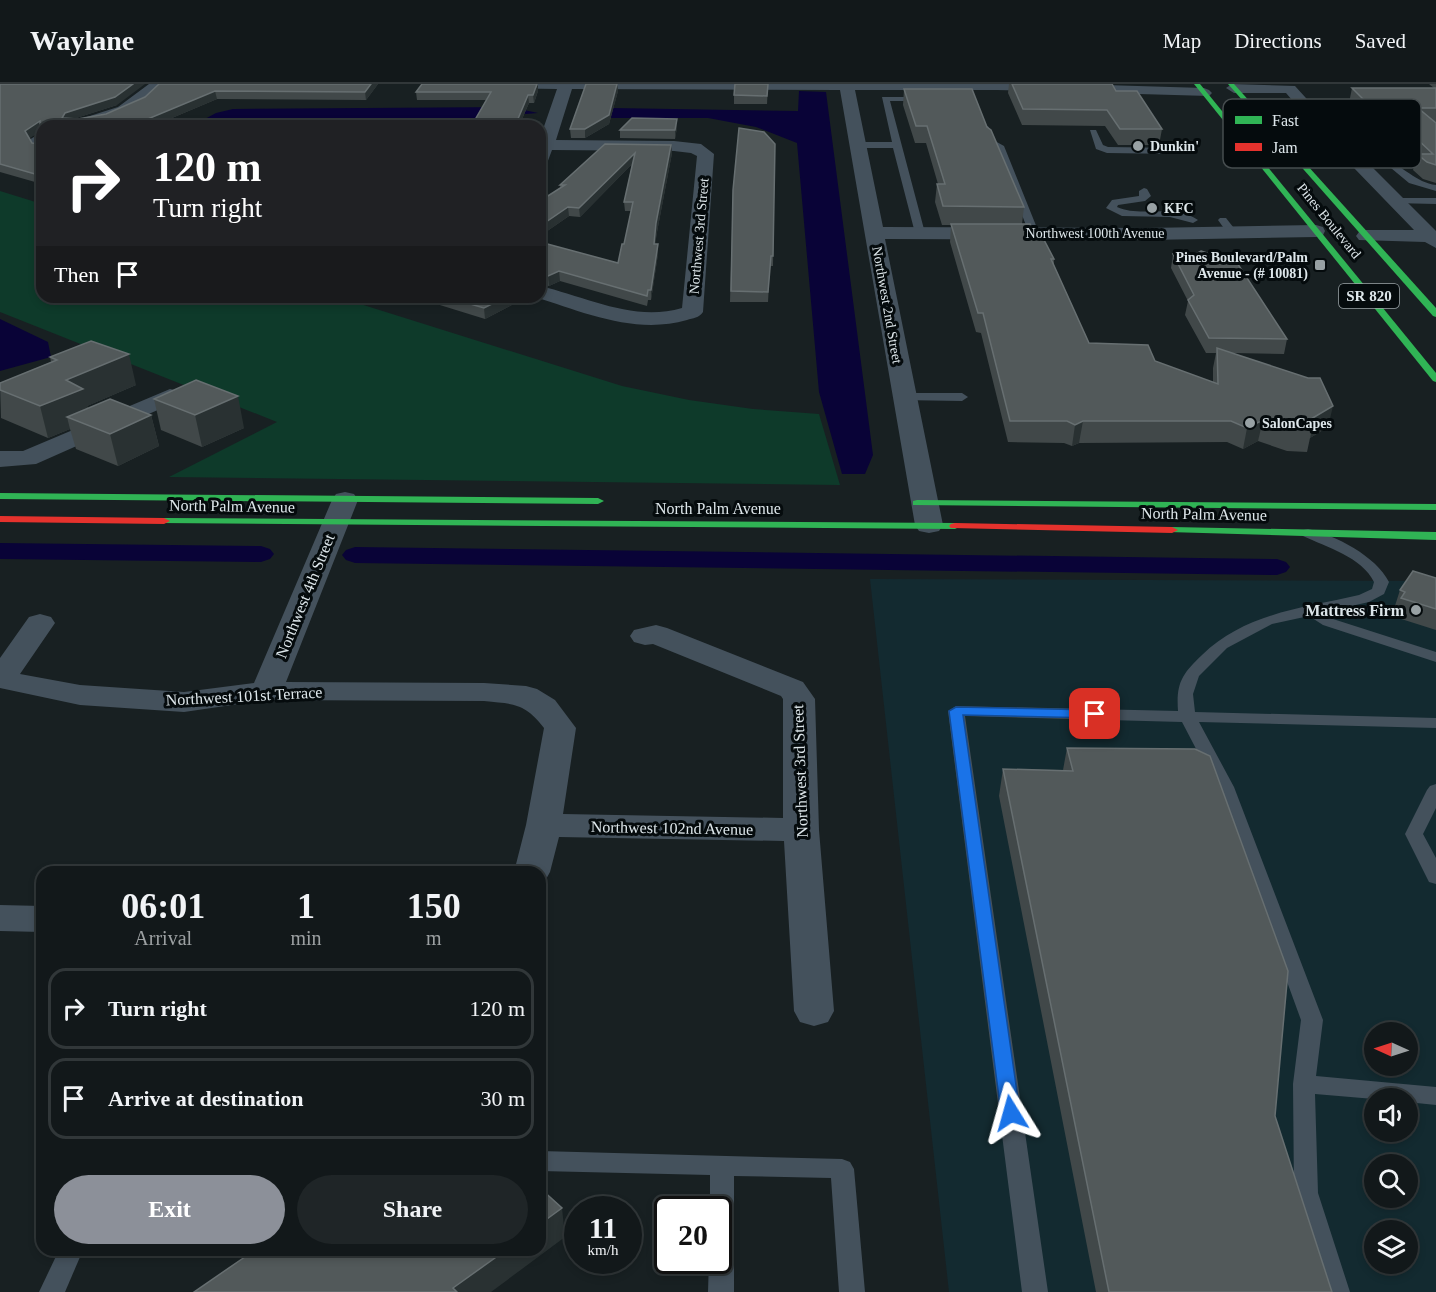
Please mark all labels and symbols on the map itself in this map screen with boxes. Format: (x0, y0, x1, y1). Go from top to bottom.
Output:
legend (1223, 99, 1421, 168)
text: Fast (1272, 112, 1299, 129)
marker: Dunkin' (1131, 139, 1145, 153)
place label: Dunkin' (1150, 139, 1199, 154)
text: Jam (1272, 139, 1298, 156)
street label: Northwest 3rd Street (686, 177, 712, 295)
street label: Pines Boulevard (1294, 180, 1364, 262)
marker: KFC (1145, 201, 1159, 215)
place label: KFC (1164, 201, 1194, 216)
street label: Northwest 100th Avenue (1026, 226, 1164, 241)
street label: Northwest 2nd Street (869, 245, 905, 365)
place label: Pines Boulevard/Palm Avenue - (# 10081) (1175, 250, 1308, 282)
marker: Pines Boulevard/Palm Avenue - (# 10081) (1313, 258, 1327, 272)
road number: SR 820 (1339, 284, 1399, 308)
marker: SalonCapes (1243, 416, 1257, 430)
place label: SalonCapes (1262, 416, 1333, 431)
street label: North Palm Avenue (169, 496, 295, 516)
street label: North Palm Avenue (655, 500, 781, 517)
street label: North Palm Avenue (1141, 504, 1267, 524)
street label: Northwest 4th Street (272, 531, 338, 661)
place label: Mattress Firm (1305, 602, 1405, 619)
marker: Mattress Firm (1409, 603, 1423, 617)
street label: Northwest 101st Terrace (165, 683, 323, 709)
pin (1069, 688, 1120, 739)
street label: Northwest 3rd Street (789, 704, 811, 838)
street label: Northwest 102nd Avenue (591, 818, 753, 838)
north arrow (1364, 1022, 1418, 1076)
position arrow (979, 1081, 1043, 1145)
speed limit sign: 20 (654, 1196, 732, 1274)

